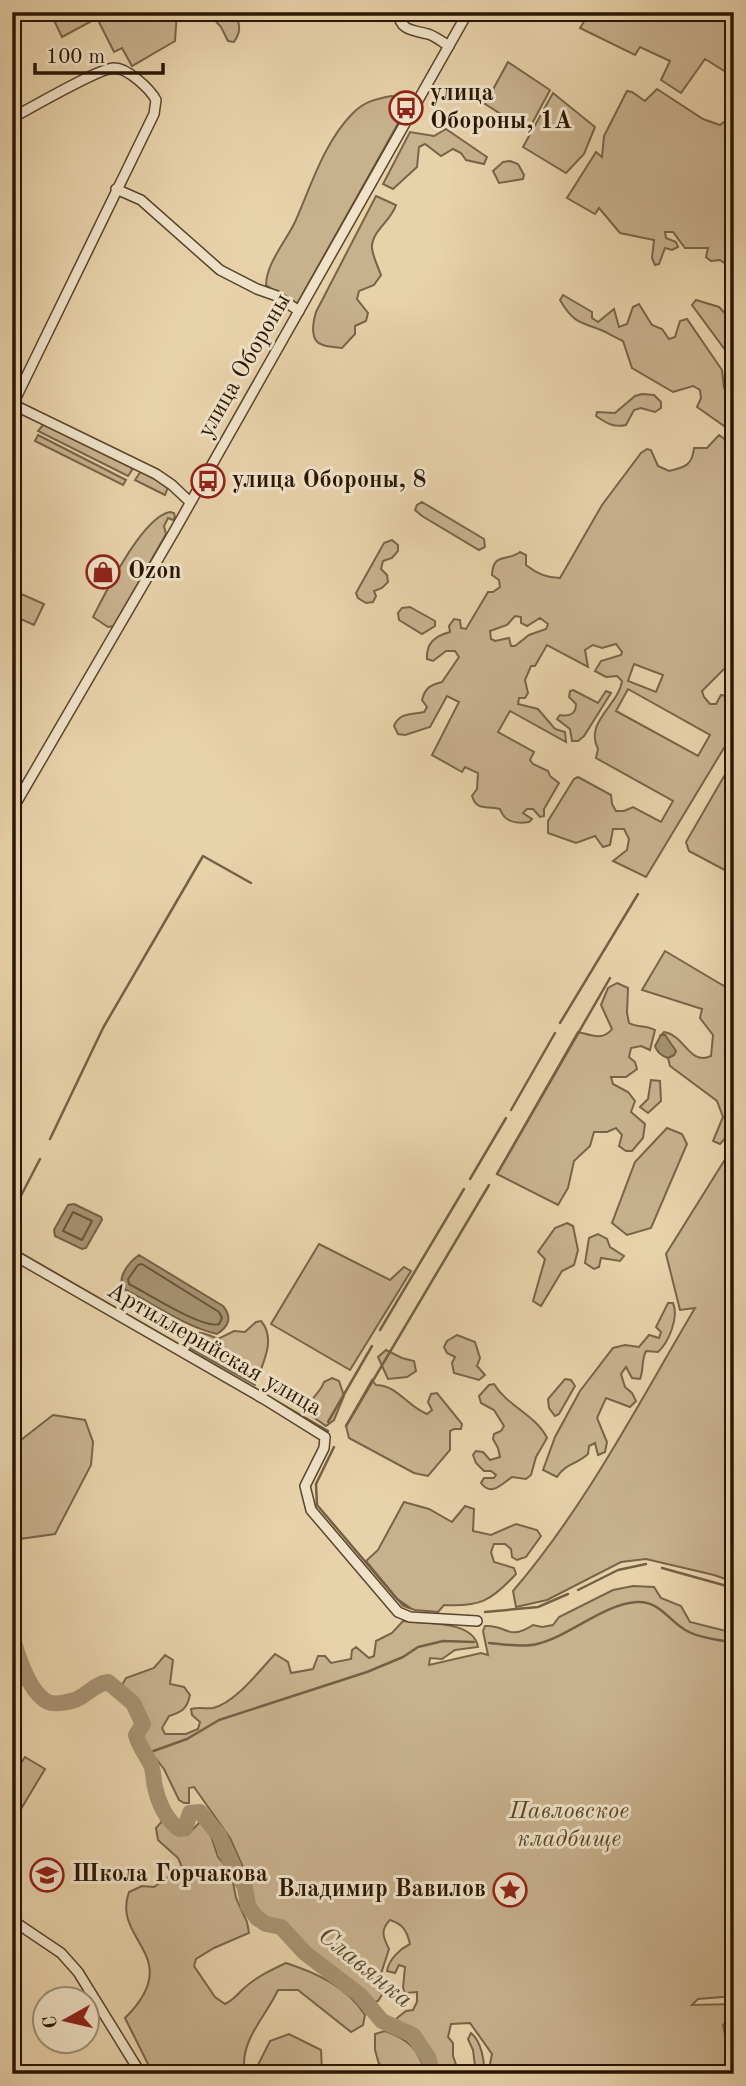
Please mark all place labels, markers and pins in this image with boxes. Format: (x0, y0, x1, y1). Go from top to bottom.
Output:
place label: улица Обороны, 1А (430, 82, 572, 134)
bus stop icon: улица Обороны, 1А (387, 89, 425, 127)
bus stop icon: улица Обороны, 8 (189, 462, 227, 500)
place label: улица Обороны, 8 (232, 469, 426, 493)
shop icon: Ozon (84, 553, 122, 591)
place label: Ozon (128, 560, 182, 584)
school or university icon: Школа Горчакова (28, 1856, 66, 1894)
place label: Школа Горчакова (72, 1863, 268, 1887)
place icon: Владимир Вавилов (491, 1871, 529, 1909)
place label: Владимир Вавилов (278, 1878, 486, 1902)

